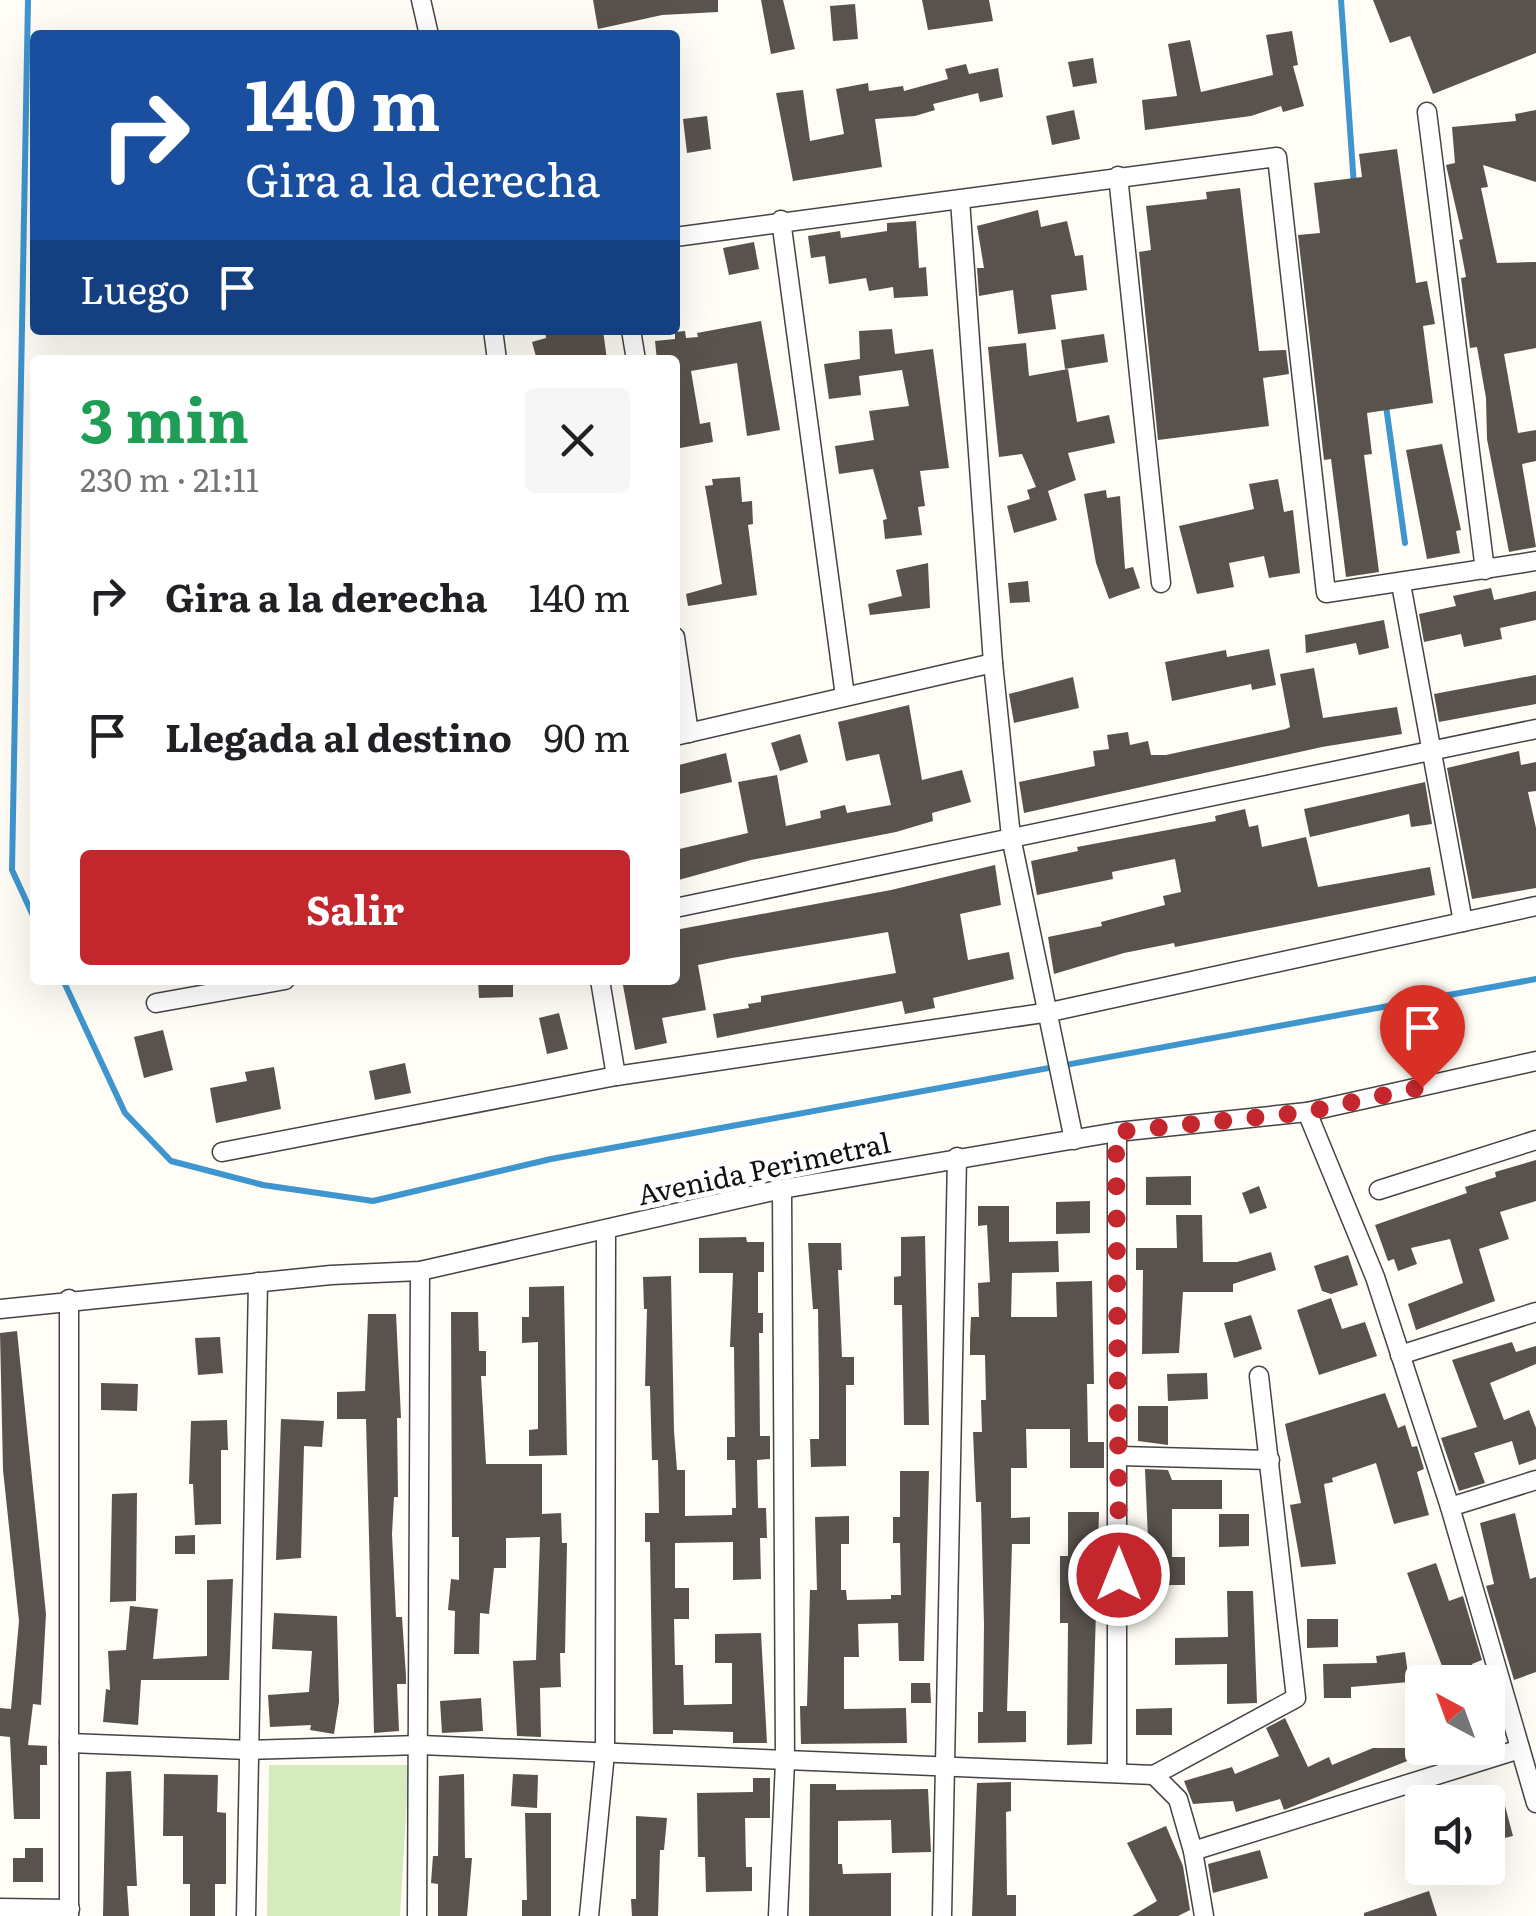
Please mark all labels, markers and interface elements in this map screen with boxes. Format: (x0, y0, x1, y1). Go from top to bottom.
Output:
text: 140 m (245, 49, 440, 153)
icon: right (80, 70, 210, 200)
text: Gira a la derecha (245, 144, 600, 211)
text: Luego (80, 259, 190, 316)
icon: arrive (210, 260, 265, 315)
text: 3 min (80, 372, 249, 461)
button: close (525, 388, 630, 493)
text: 230 m · 21:11 (80, 454, 259, 502)
text: Gira a la derecha (165, 567, 487, 624)
text: 140 m (529, 567, 630, 624)
icon: right (80, 568, 135, 623)
text: Llegada al destino (165, 707, 512, 764)
text: 90 m (544, 707, 630, 764)
icon: arrive (80, 708, 135, 763)
button: Salir (80, 850, 630, 965)
pin (1380, 985, 1465, 1088)
icon: arrive (1395, 1000, 1450, 1055)
street label: Avenida Perimetral (633, 1120, 894, 1214)
position arrow (1067, 1523, 1171, 1627)
north arrow (1405, 1665, 1505, 1765)
map controls (1405, 1665, 1505, 1885)
button: sound (1405, 1785, 1505, 1885)

